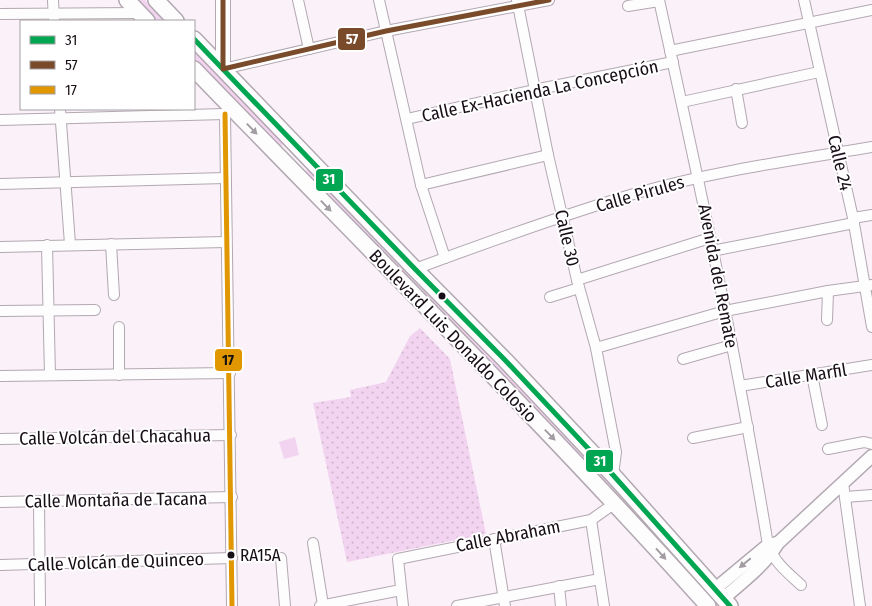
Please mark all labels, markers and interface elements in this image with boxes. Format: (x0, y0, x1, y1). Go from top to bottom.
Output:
legend (20, 20, 195, 110)
line badge: 57 (337, 27, 366, 51)
text: 31 (65, 31, 77, 49)
text: 57 (346, 31, 358, 48)
street label: Calle Ex-Hacienda La Concepción (420, 55, 660, 127)
text: 57 (65, 56, 78, 74)
text: 17 (65, 81, 77, 99)
one-way arrow (246, 123, 258, 135)
street label: Calle 24 (823, 133, 857, 193)
line badge: 31 (315, 168, 344, 192)
text: 31 (322, 171, 335, 188)
street label: Calle Pirules (593, 171, 687, 217)
one-way arrow (320, 200, 332, 212)
street label: Avenida del Remate (693, 202, 743, 350)
street label: Calle 30 (550, 207, 584, 269)
street label: Boulevard Luis Donaldo Colosio (364, 245, 542, 427)
unlabelled marker (437, 291, 447, 301)
line badge: 17 (214, 348, 243, 372)
text: 17 (222, 352, 234, 369)
street label: Calle Marfil (764, 359, 849, 393)
street label: Calle Volcán del Chacahua (19, 424, 211, 450)
one-way arrow (544, 429, 556, 441)
line badge: 31 (585, 449, 614, 473)
text: 31 (593, 453, 606, 470)
street label: Calle Montaña de Tacana (24, 487, 208, 513)
street label: Calle Abraham (454, 515, 562, 557)
place label: RA15A (240, 545, 281, 566)
street label: Calle Volcán de Quinceo (28, 548, 204, 576)
one-way arrow (655, 548, 667, 560)
marker: RA15A (226, 550, 236, 560)
one-way arrow (739, 558, 752, 569)

